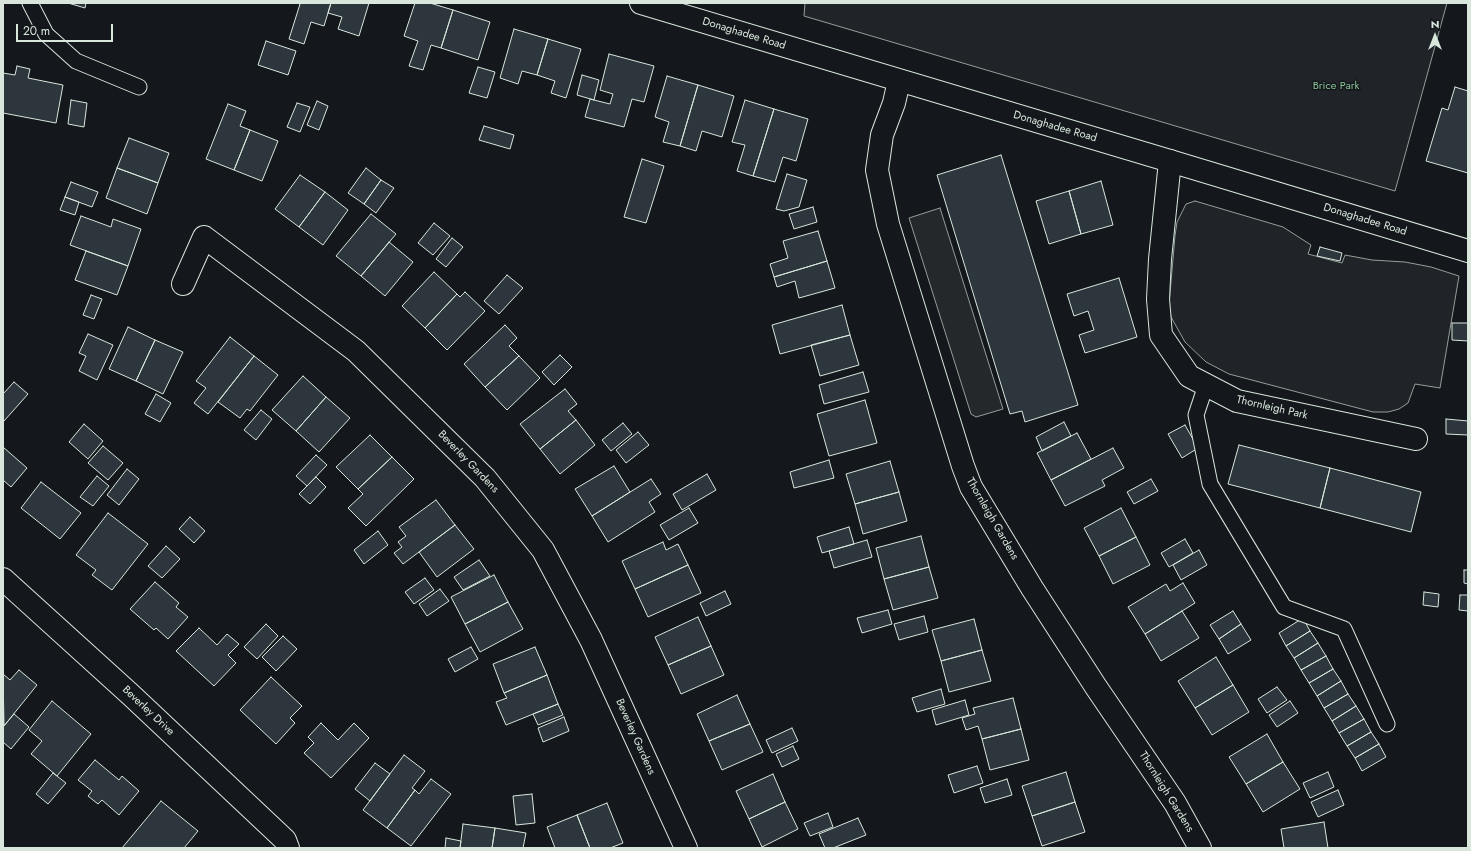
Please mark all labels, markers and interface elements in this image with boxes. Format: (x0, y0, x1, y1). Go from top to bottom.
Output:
street label: Donaghadee Road (701, 15, 787, 53)
scale bar (18, 16, 115, 42)
north arrow (1415, 16, 1455, 56)
text: N (1431, 16, 1439, 32)
text: 20 m (23, 22, 50, 40)
park label: Brice Park (1313, 79, 1359, 93)
street label: Donaghadee Road (1012, 109, 1098, 145)
street label: Donaghadee Road (1322, 201, 1408, 239)
street label: Thornleigh Park (1235, 393, 1309, 423)
street label: Beverley Gardens (435, 428, 501, 496)
street label: Thornleigh Gardens (963, 476, 1021, 562)
street label: Beverley Drive (119, 684, 177, 738)
street label: Beverley Gardens (612, 697, 658, 777)
street label: Thornleigh Gardens (1136, 749, 1196, 835)

